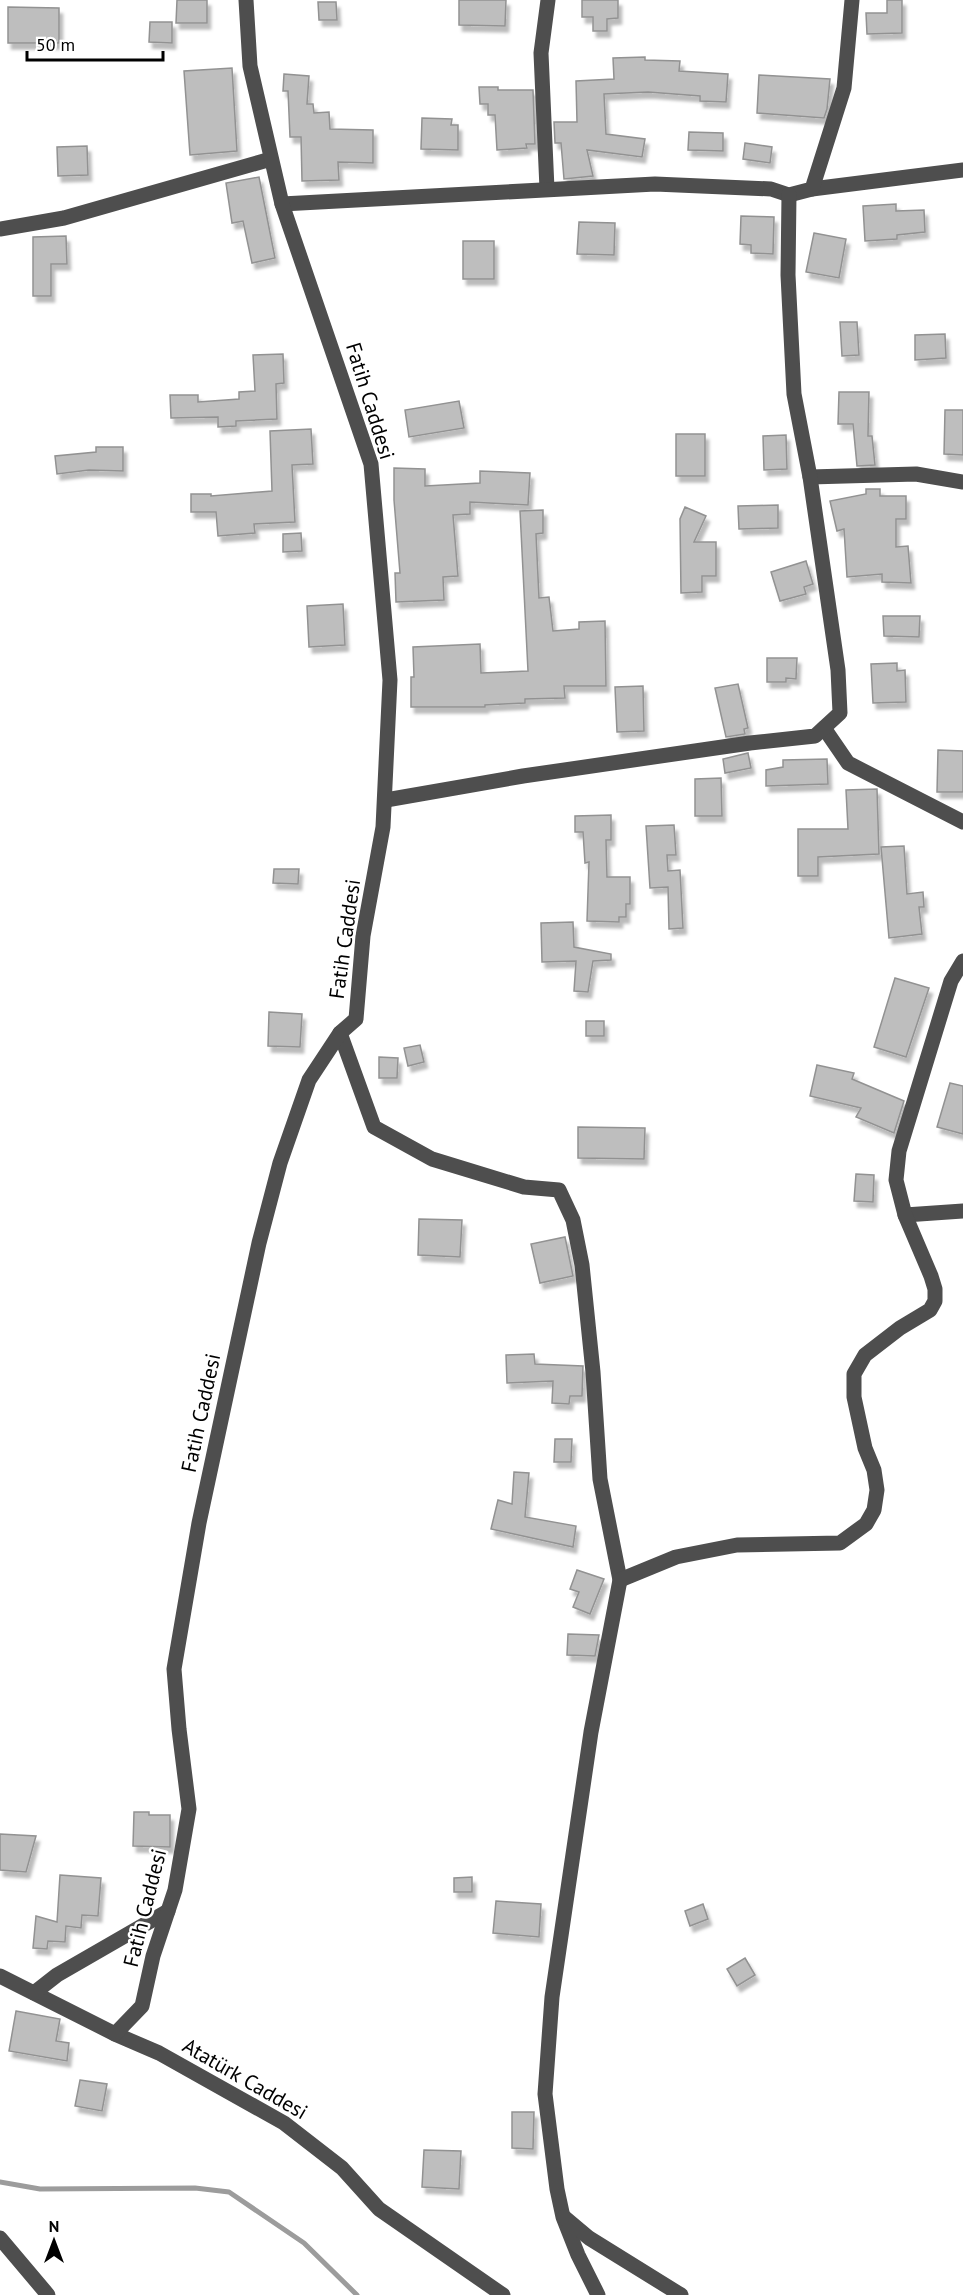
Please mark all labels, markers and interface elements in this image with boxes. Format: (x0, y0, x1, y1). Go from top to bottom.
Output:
scale bar (27, 24, 164, 62)
text: 50 m (36, 33, 75, 56)
street label: Fatih Caddesi (340, 339, 401, 463)
street label: Fatih Caddesi (323, 877, 366, 1001)
street label: Fatih Caddesi (175, 1351, 226, 1475)
street label: Fatih Caddesi (117, 1846, 172, 1970)
street label: Atatürk Caddesi (178, 2032, 313, 2125)
north arrow (24, 2211, 84, 2271)
text: N (49, 2216, 59, 2236)

